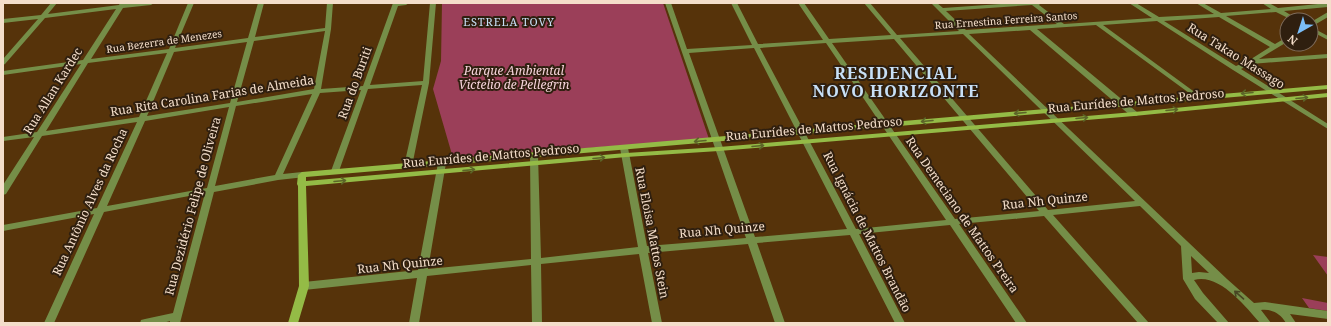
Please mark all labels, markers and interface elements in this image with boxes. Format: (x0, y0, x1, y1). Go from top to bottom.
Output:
street label: Rua Ernestina Ferreira Santos (934, 8, 1078, 32)
north arrow (1279, 12, 1319, 52)
district label: ESTRELA TOVY (463, 14, 555, 29)
street label: Rua Takao Massago (1184, 19, 1288, 92)
street label: Rua Bezerra de Menezes (105, 26, 223, 56)
text: N (1284, 31, 1300, 49)
street label: Rua Allan Kardec (19, 44, 86, 137)
street label: Rua do Buriti (334, 44, 376, 121)
park label: Parque Ambiental Victelio de Pellegrin (459, 62, 569, 93)
district label: RESIDENCIAL NOVO HORIZONTE (813, 62, 979, 102)
street label: Rua Rita Carolina Farias de Almeida (109, 71, 315, 120)
street label: Rua Eurídes de Mattos Pedroso (1047, 84, 1225, 117)
one-way arrow (1241, 90, 1254, 97)
one-way arrow (1295, 94, 1308, 101)
one-way arrow (1165, 106, 1178, 114)
one-way arrow (1014, 109, 1027, 116)
street label: Rua Eurídes de Mattos Pedroso (725, 112, 903, 145)
street label: Rua Dezidério Felipe de Oliveira (160, 115, 225, 297)
one-way arrow (1075, 115, 1088, 122)
one-way arrow (921, 118, 934, 125)
street label: Rua Antônio Alves da Rocha (48, 125, 131, 278)
street label: Rua Demeciano de Mattos Preira (902, 133, 1023, 296)
one-way arrow (694, 138, 707, 145)
street label: Rua Eurídes de Mattos Pedroso (402, 139, 580, 172)
one-way arrow (751, 142, 764, 149)
street label: Rua Ignácia de Mattos Brandão (819, 149, 915, 315)
one-way arrow (592, 154, 605, 161)
one-way arrow (462, 166, 475, 174)
street label: Rua Eloisa Mattos Stein (631, 166, 674, 300)
one-way arrow (333, 177, 346, 185)
street label: Rua Nh Quinze (1001, 188, 1089, 213)
street label: Rua Nh Quinze (678, 217, 765, 242)
street label: Rua Nh Quinze (356, 252, 444, 277)
one-way arrow (1234, 291, 1244, 300)

